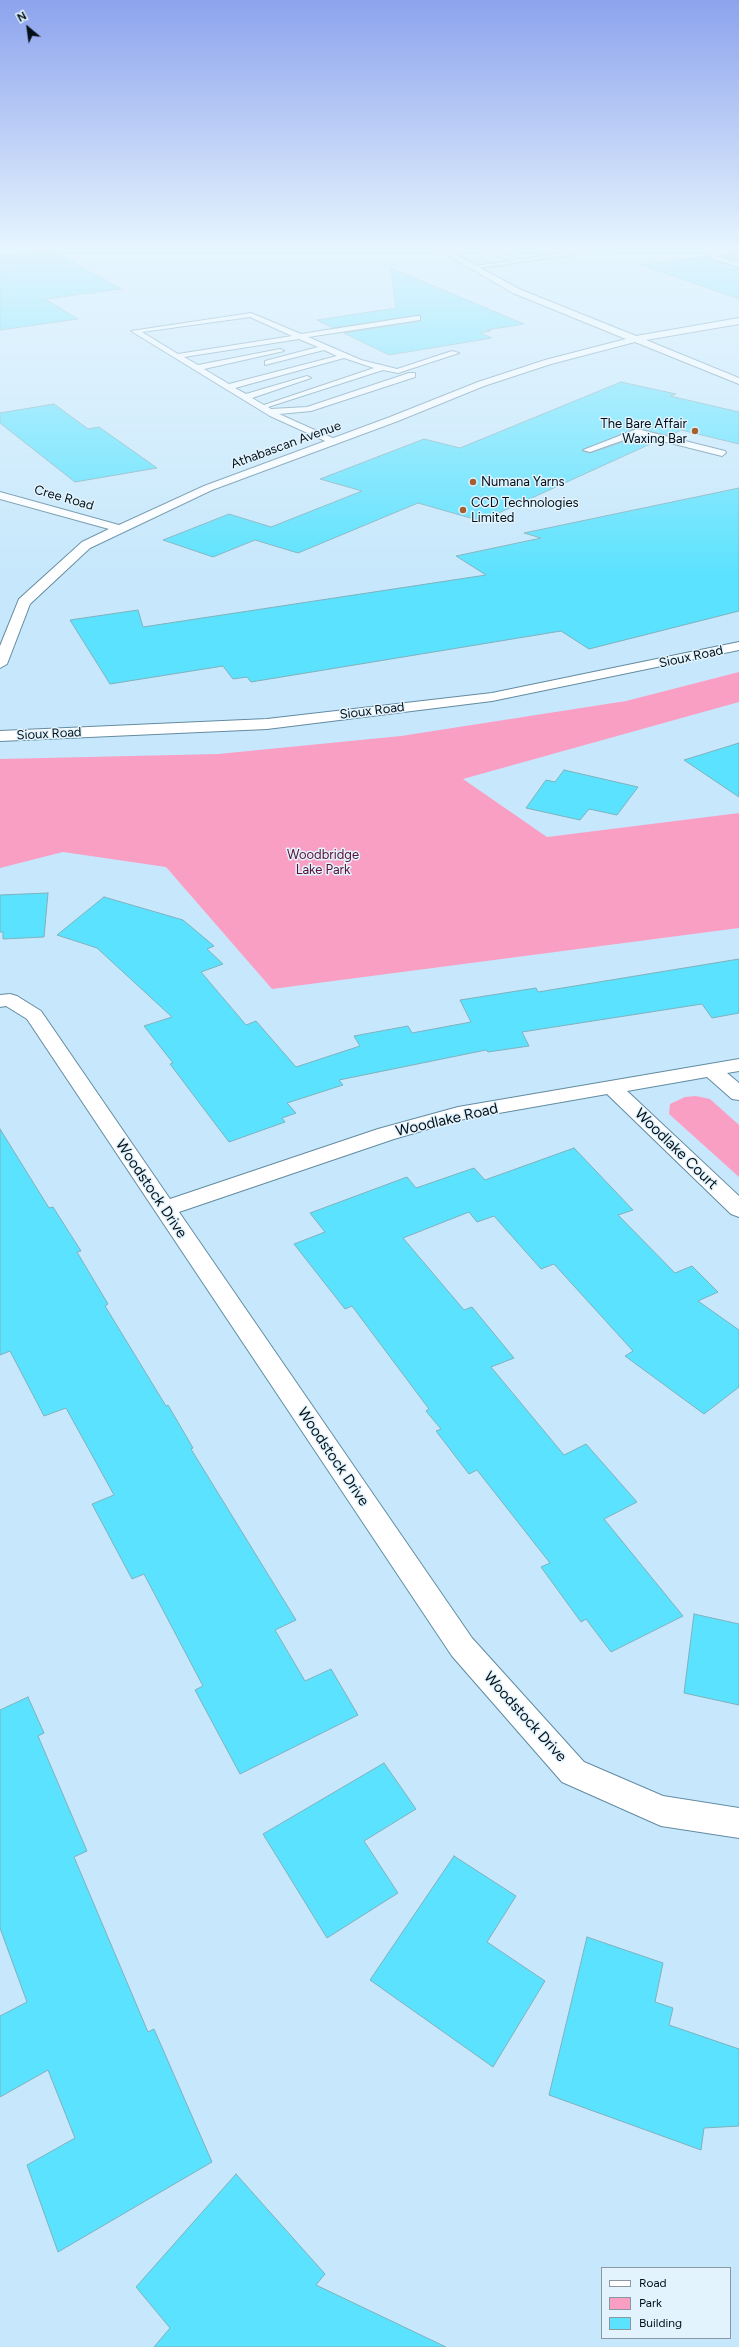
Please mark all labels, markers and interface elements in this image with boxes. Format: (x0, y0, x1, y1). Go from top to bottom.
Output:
north arrow (8, 8, 48, 48)
text: N (15, 9, 29, 25)
place label: The Bare Affair Waxing Bar (601, 416, 687, 447)
street label: Athabascan Avenue (229, 418, 343, 472)
marker: The Bare Affair Waxing Bar (690, 426, 700, 436)
place label: Numana Yarns (481, 474, 565, 490)
marker: Numana Yarns (468, 477, 478, 487)
street label: Cree Road (32, 482, 96, 514)
place label: CCD Technologies Limited (471, 495, 579, 526)
marker: CCD Technologies Limited (458, 505, 468, 515)
street label: Sioux Road (658, 643, 724, 671)
street label: Sioux Road (339, 699, 405, 723)
street label: Sioux Road (16, 725, 82, 743)
park label: Woodbridge Lake Park (287, 847, 359, 878)
street label: Woodlake Road (394, 1099, 500, 1141)
street label: Woodlake Court (631, 1105, 721, 1193)
street label: Woodstock Drive (111, 1136, 191, 1242)
street label: Woodstock Drive (293, 1404, 373, 1510)
street label: Woodstock Drive (480, 1668, 570, 1766)
legend (601, 2267, 731, 2339)
text: Road (639, 2276, 667, 2290)
text: Park (639, 2296, 662, 2310)
text: Building (639, 2316, 682, 2330)

